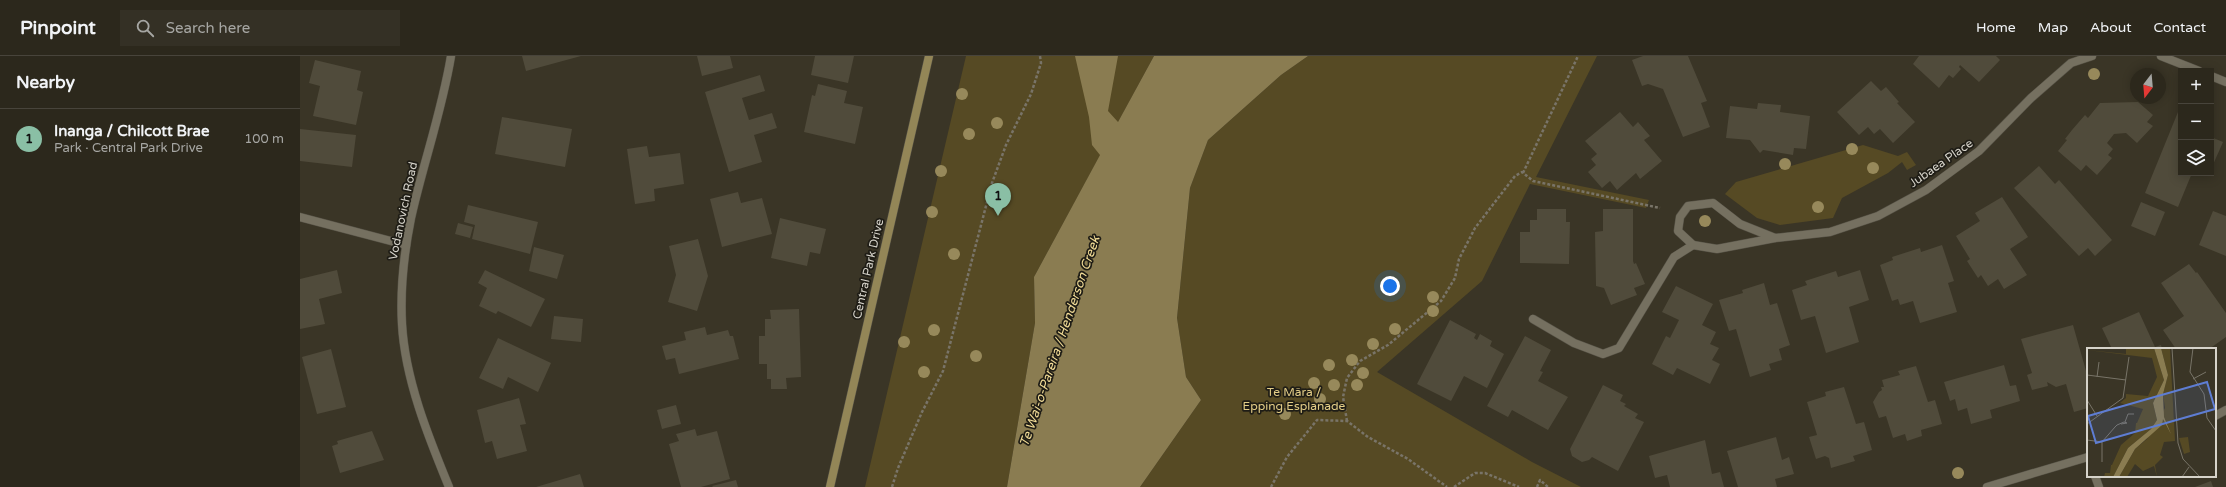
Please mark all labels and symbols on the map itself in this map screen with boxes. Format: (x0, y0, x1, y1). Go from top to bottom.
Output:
north arrow (2130, 68, 2166, 104)
street label: Jubaea Place (1906, 136, 1976, 190)
street label: Vodanovich Road (386, 161, 420, 261)
pin: 1 (985, 183, 1011, 216)
street label: Central Park Drive (850, 217, 886, 320)
water label: Te Wai-o-Pareira / Henderson Creek (1016, 233, 1104, 449)
your location (1380, 276, 1400, 296)
inset map (2087, 348, 2216, 477)
park label: Te Māra / Epping Esplanade (1243, 385, 1346, 413)

